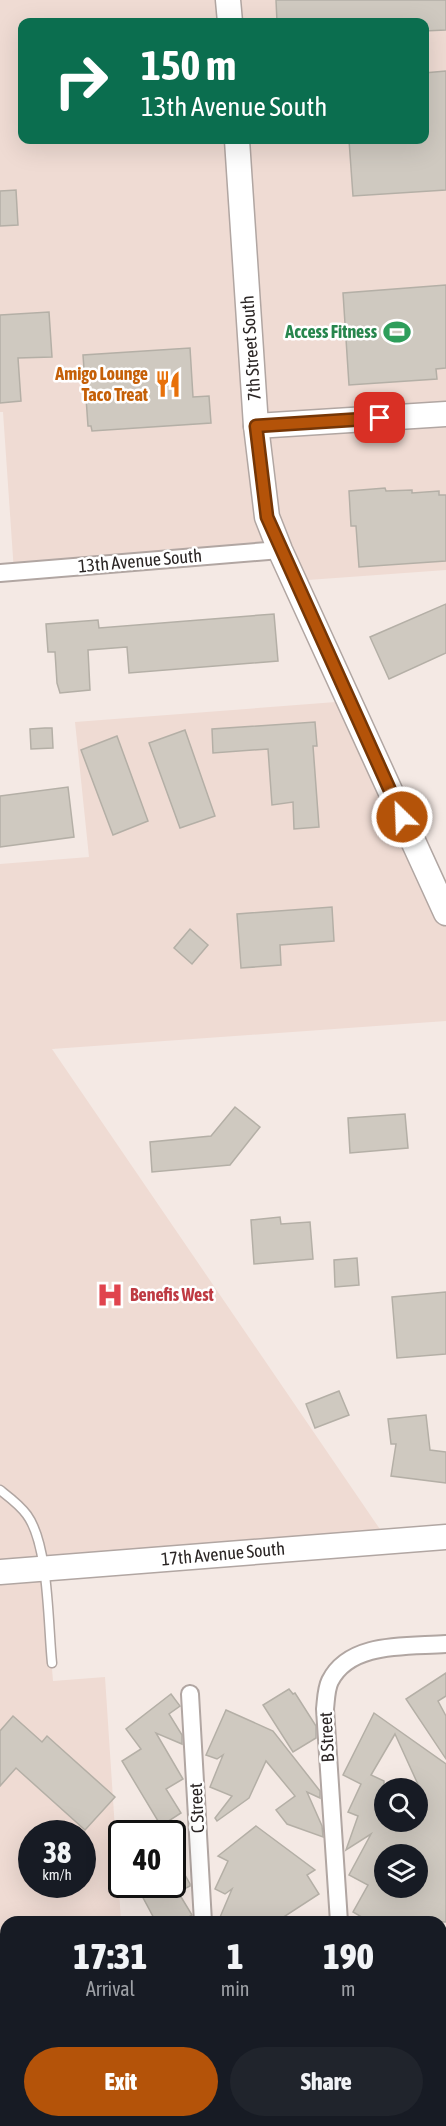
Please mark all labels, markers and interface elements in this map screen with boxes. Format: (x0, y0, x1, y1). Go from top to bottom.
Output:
text: 150 m (141, 41, 236, 89)
icon: right (42, 42, 120, 120)
text: 13th Avenue South (141, 91, 327, 122)
street label: 7th Street South (236, 295, 265, 401)
sports icon: Access Fitness (382, 317, 412, 347)
place label: Access Fitness (284, 321, 378, 342)
place label: Amigo Lounge Taco Treat (54, 363, 149, 405)
restaurant icon: Amigo Lounge Taco Treat (153, 369, 183, 399)
pin (354, 392, 405, 443)
icon: arrive (363, 401, 396, 434)
street label: 13th Avenue South (77, 545, 203, 576)
position arrow (370, 785, 434, 849)
hospital icon: Benefis West (95, 1280, 125, 1310)
place label: Benefis West (130, 1284, 215, 1305)
street label: 17th Avenue South (160, 1538, 286, 1569)
street label: B Street (315, 1711, 338, 1763)
map controls (374, 1778, 428, 1898)
button: search (374, 1778, 428, 1832)
street label: C Street (185, 1782, 208, 1834)
speed limit sign: 40 (108, 1820, 186, 1898)
text: 38 (43, 1835, 71, 1869)
button: layers (374, 1844, 428, 1898)
text: km/h (42, 1866, 72, 1883)
text: 17:31 (73, 1935, 147, 1977)
text: 1 (227, 1935, 244, 1977)
text: 190 (323, 1935, 374, 1977)
text: Arrival (86, 1977, 135, 2000)
text: min (221, 1977, 250, 2000)
text: m (341, 1977, 355, 2000)
button: Exit (24, 2047, 218, 2116)
button: Share (230, 2047, 423, 2116)

